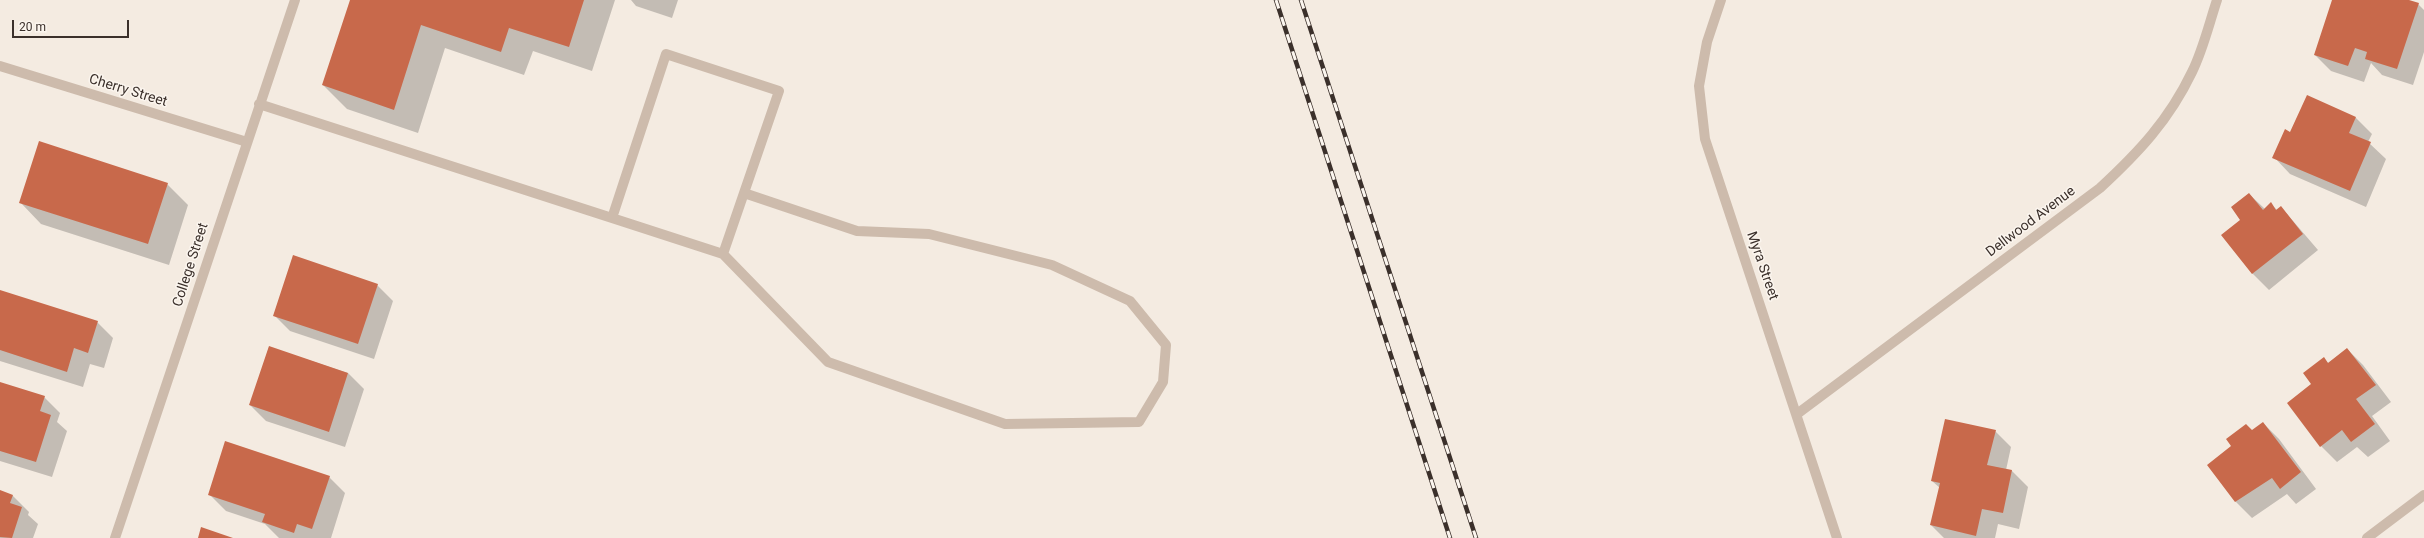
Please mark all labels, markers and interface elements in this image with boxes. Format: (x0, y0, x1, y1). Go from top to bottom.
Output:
scale bar (14, 12, 131, 38)
text: 20 m (19, 20, 46, 34)
street label: Cherry Street (87, 71, 169, 111)
street label: Dellwood Avenue (1983, 183, 2079, 261)
street label: College Street (170, 221, 212, 309)
street label: Myra Street (1742, 230, 1782, 302)

